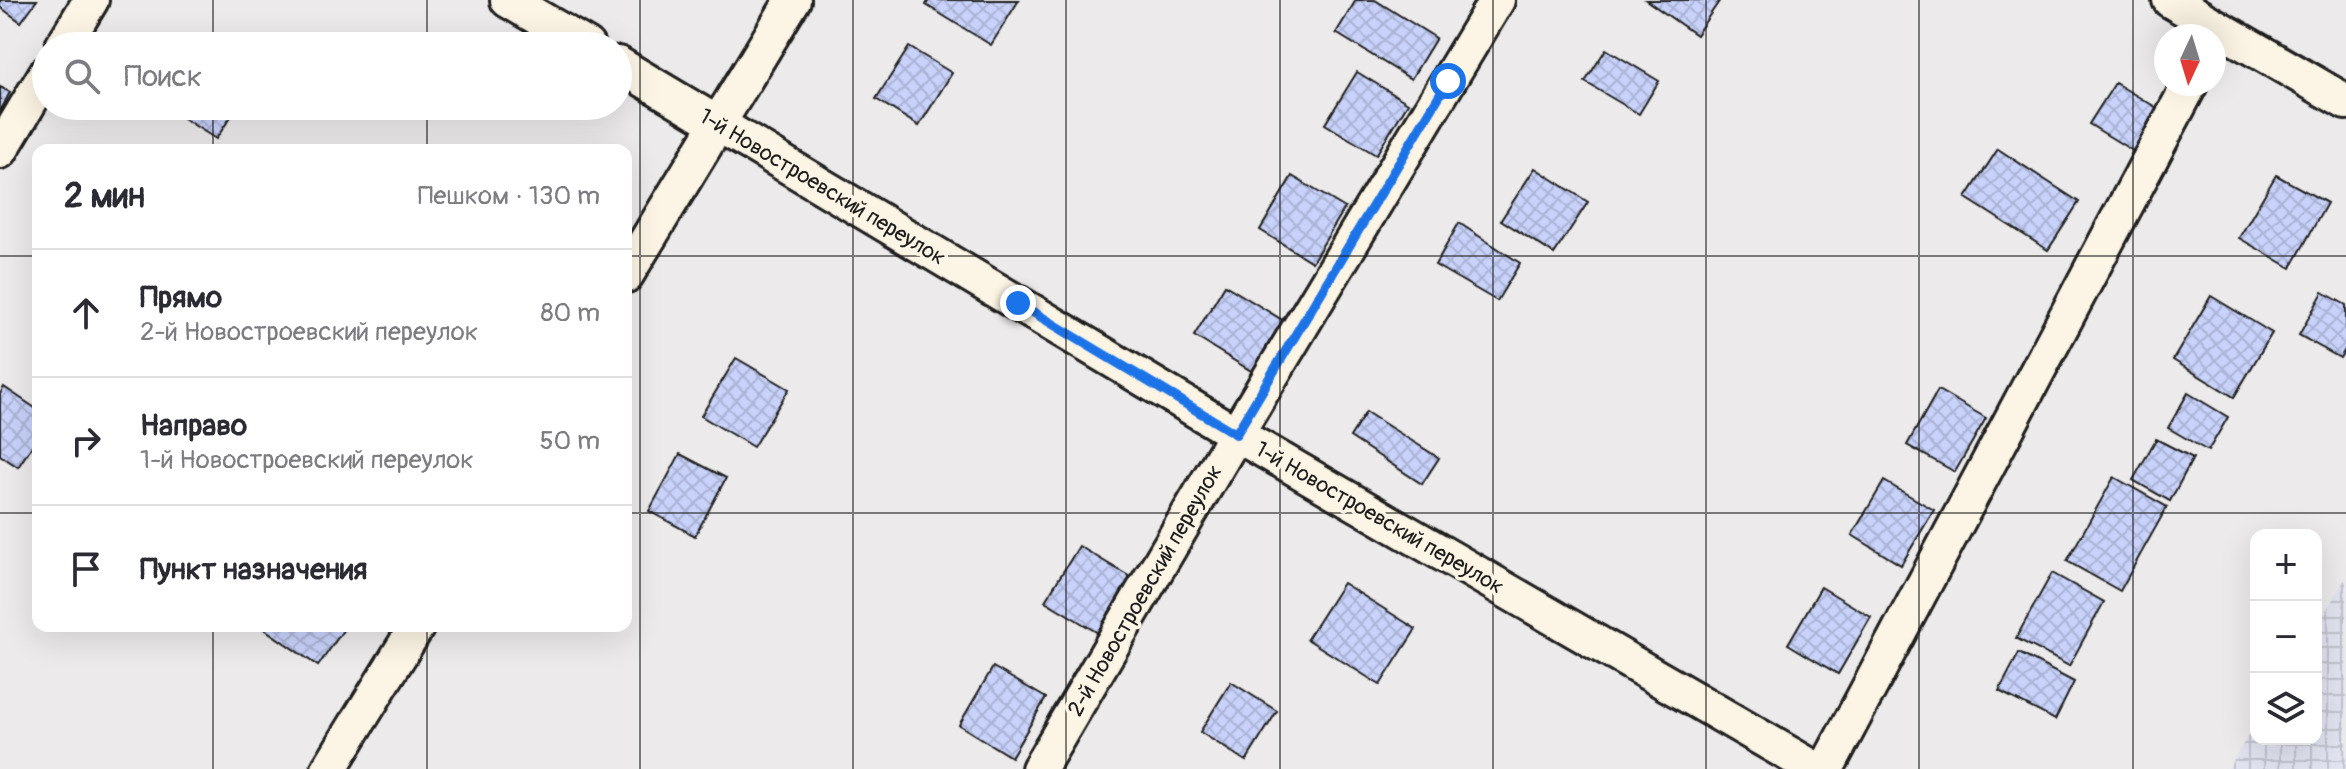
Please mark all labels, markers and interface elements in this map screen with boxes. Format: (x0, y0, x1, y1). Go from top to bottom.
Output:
north arrow (2154, 24, 2226, 96)
search box (32, 32, 632, 120)
icon: search (60, 54, 104, 98)
text: Поиск (124, 58, 202, 95)
route start (1430, 63, 1466, 99)
street label: 1-й Новостроевский переулок (694, 102, 951, 272)
text: 2 мин (64, 175, 145, 218)
text: Пешком · 130 m (418, 180, 600, 212)
text: Прямо (140, 279, 222, 316)
route end (1000, 285, 1036, 321)
icon: ahead (64, 291, 108, 335)
text: 80 m (540, 297, 600, 329)
text: 2-й Новостроевский переулок (140, 316, 478, 348)
text: Направо (140, 407, 247, 444)
icon: right (64, 419, 108, 463)
text: 50 m (539, 425, 600, 457)
street label: 1-й Новостроевский переулок (1250, 435, 1509, 601)
text: 1-й Новостроевский переулок (140, 444, 474, 476)
street label: 2-й Новостроевский переулок (1061, 460, 1229, 721)
map controls (2250, 529, 2322, 745)
button: + (2250, 529, 2322, 601)
icon: arrive (64, 547, 108, 591)
text: Пункт назначения (140, 551, 367, 588)
button: − (2250, 601, 2322, 673)
button: layers (2250, 673, 2322, 745)

